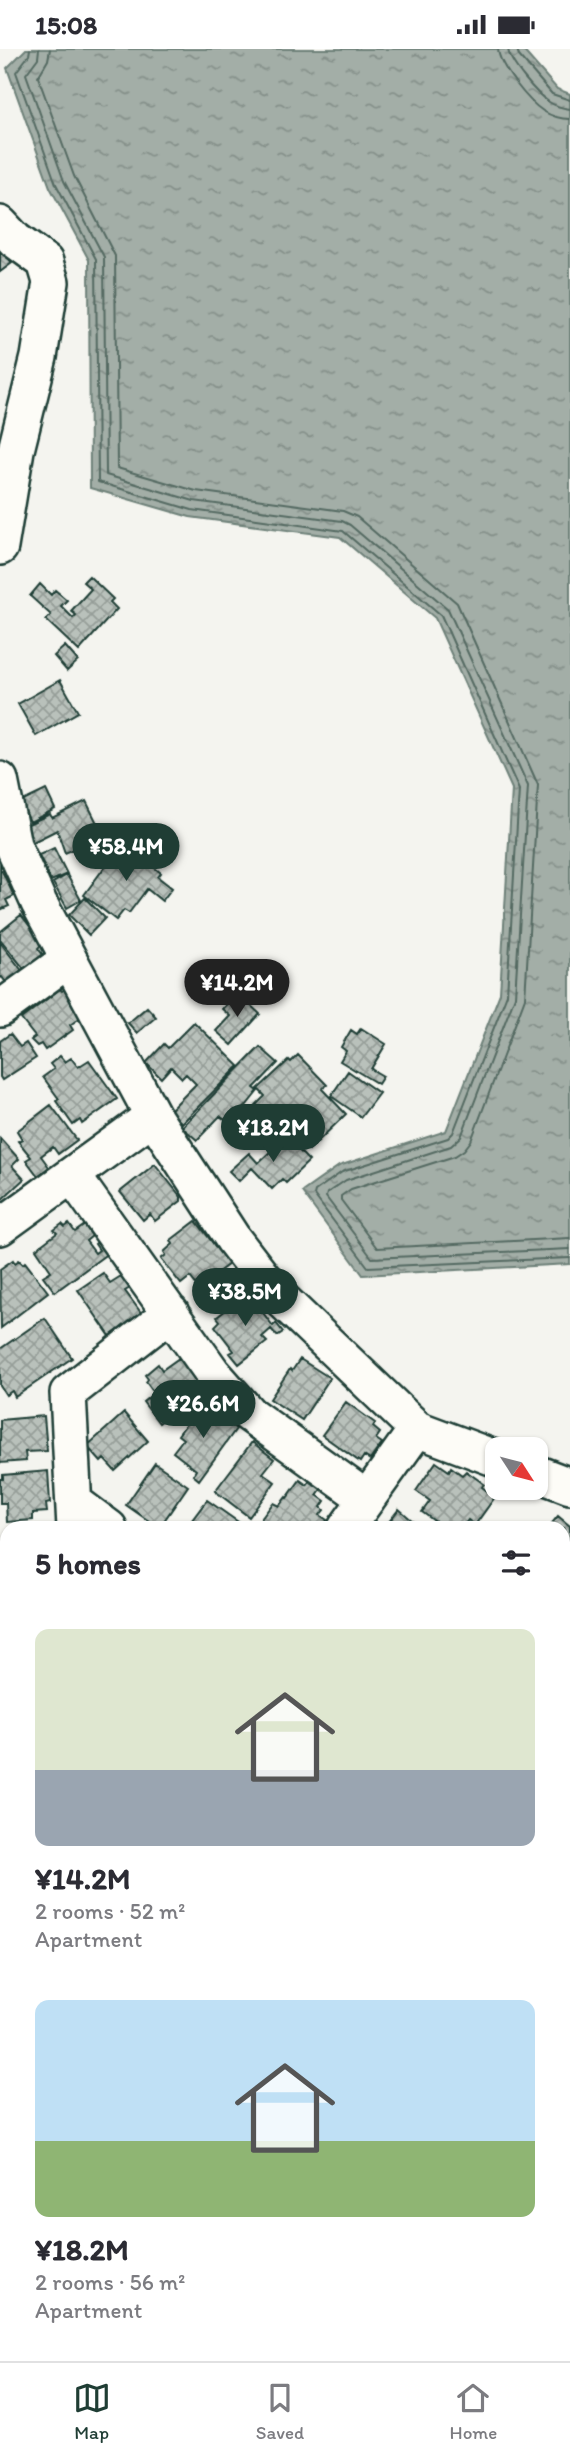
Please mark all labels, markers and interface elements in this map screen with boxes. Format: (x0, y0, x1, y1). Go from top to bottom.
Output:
text: 15:08 (35, 9, 97, 41)
pin: ¥58.4M (69, 823, 183, 883)
text: ¥58.4M (88, 832, 164, 860)
pin: ¥14.2M (180, 960, 294, 1019)
text: ¥14.2M (200, 968, 274, 996)
pin: ¥18.2M (216, 1105, 330, 1164)
text: ¥18.2M (237, 1113, 309, 1141)
pin: ¥38.5M (188, 1269, 302, 1328)
text: ¥38.5M (208, 1277, 282, 1305)
pin: ¥26.6M (146, 1381, 260, 1440)
text: ¥26.6M (166, 1389, 240, 1417)
north arrow (485, 1437, 548, 1500)
map controls (485, 1437, 548, 1500)
icon: filters (497, 1544, 535, 1582)
text: 5 homes (35, 1545, 141, 1582)
icon: home (222, 1674, 348, 1800)
text: ¥14.2M (35, 1860, 131, 1897)
text: 2 rooms · 52 m² (35, 1897, 185, 1925)
text: Apartment (35, 1925, 142, 1953)
icon: home (222, 2045, 348, 2171)
text: ¥18.2M (35, 2231, 129, 2268)
text: 2 rooms · 56 m² (35, 2268, 186, 2296)
text: Apartment (35, 2296, 142, 2324)
tab: Map (73, 2379, 111, 2444)
tab: Saved (256, 2379, 304, 2444)
tab: Home (449, 2379, 497, 2444)

